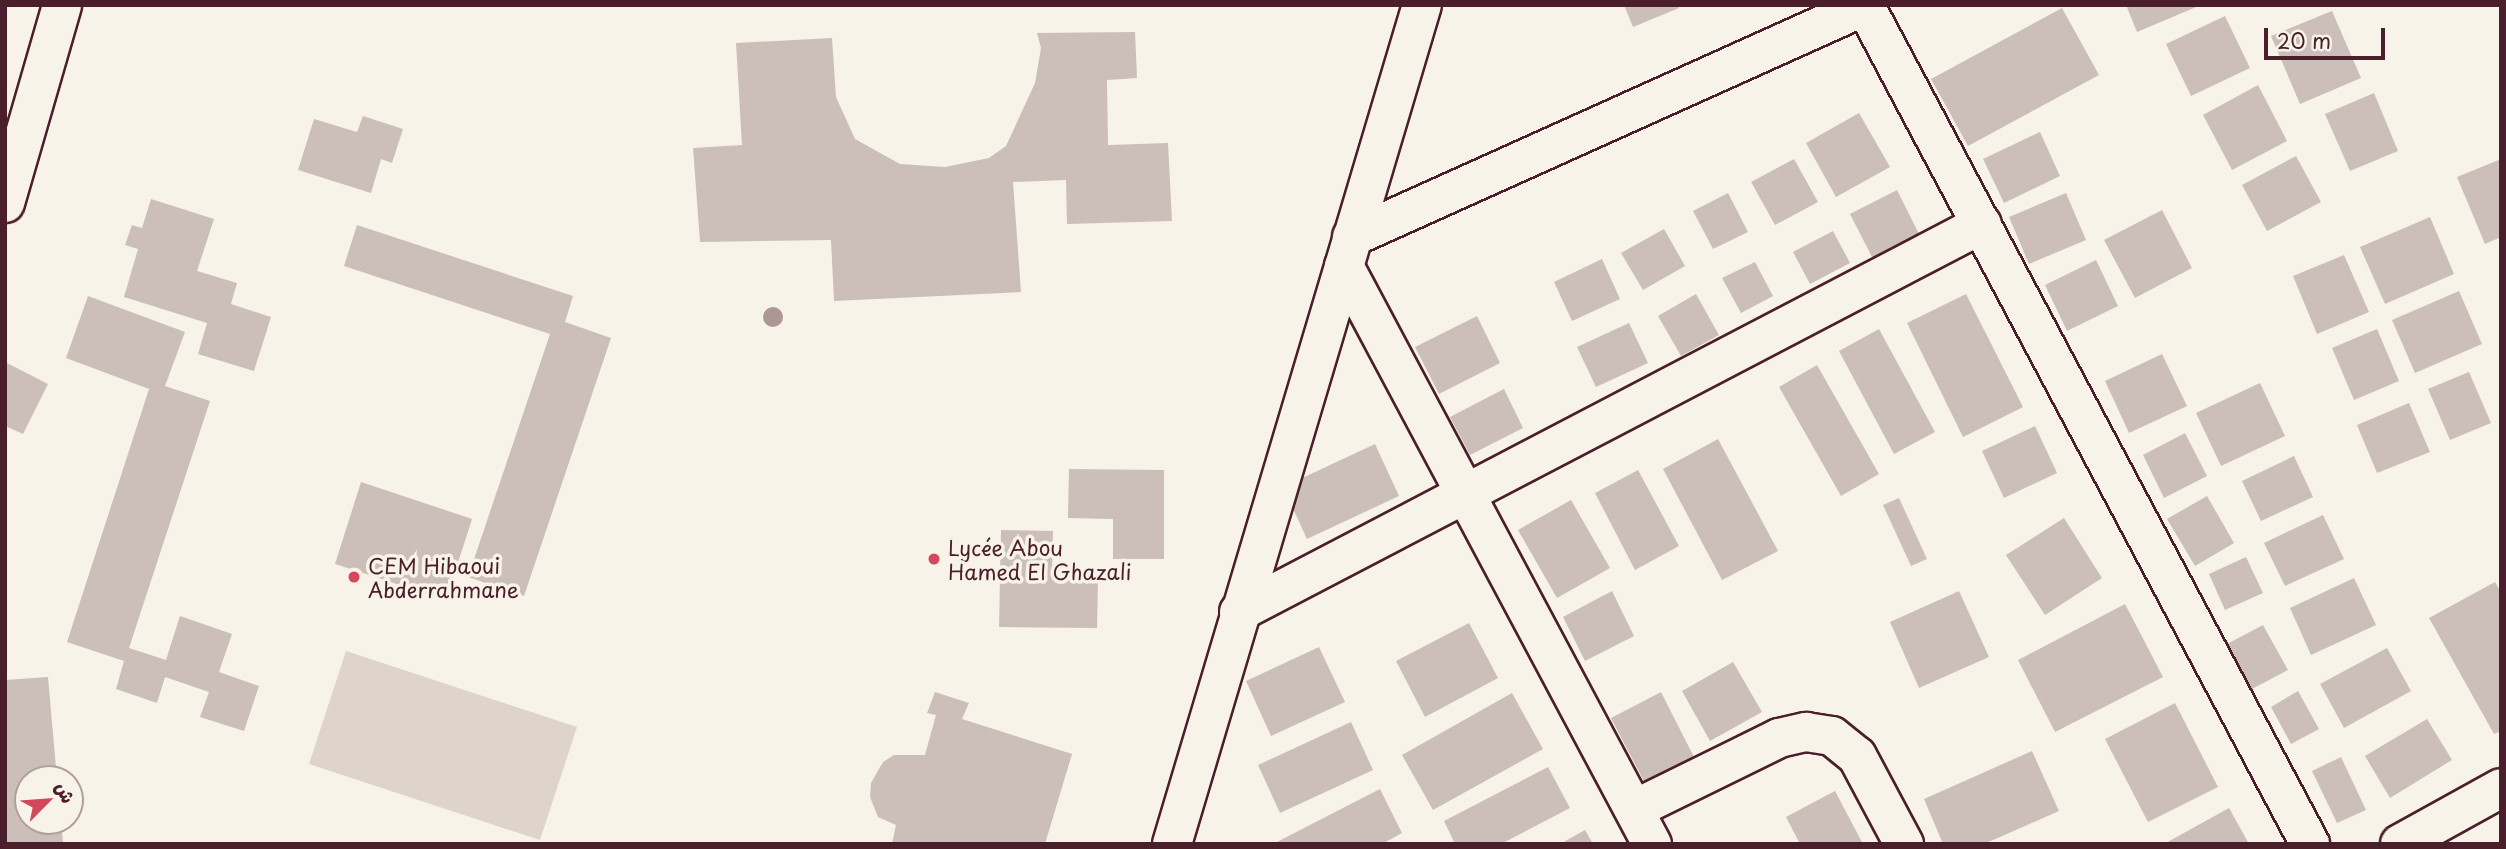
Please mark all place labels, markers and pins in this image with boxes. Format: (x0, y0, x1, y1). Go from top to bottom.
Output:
place label: Lycée Abou Hamed El Ghazali (948, 534, 1132, 584)
marker: Lycée Abou Hamed El Ghazali (926, 551, 942, 567)
place label: CEM Hibaoui Abderrahmane (368, 552, 519, 602)
marker: CEM Hibaoui Abderrahmane (346, 569, 362, 585)

